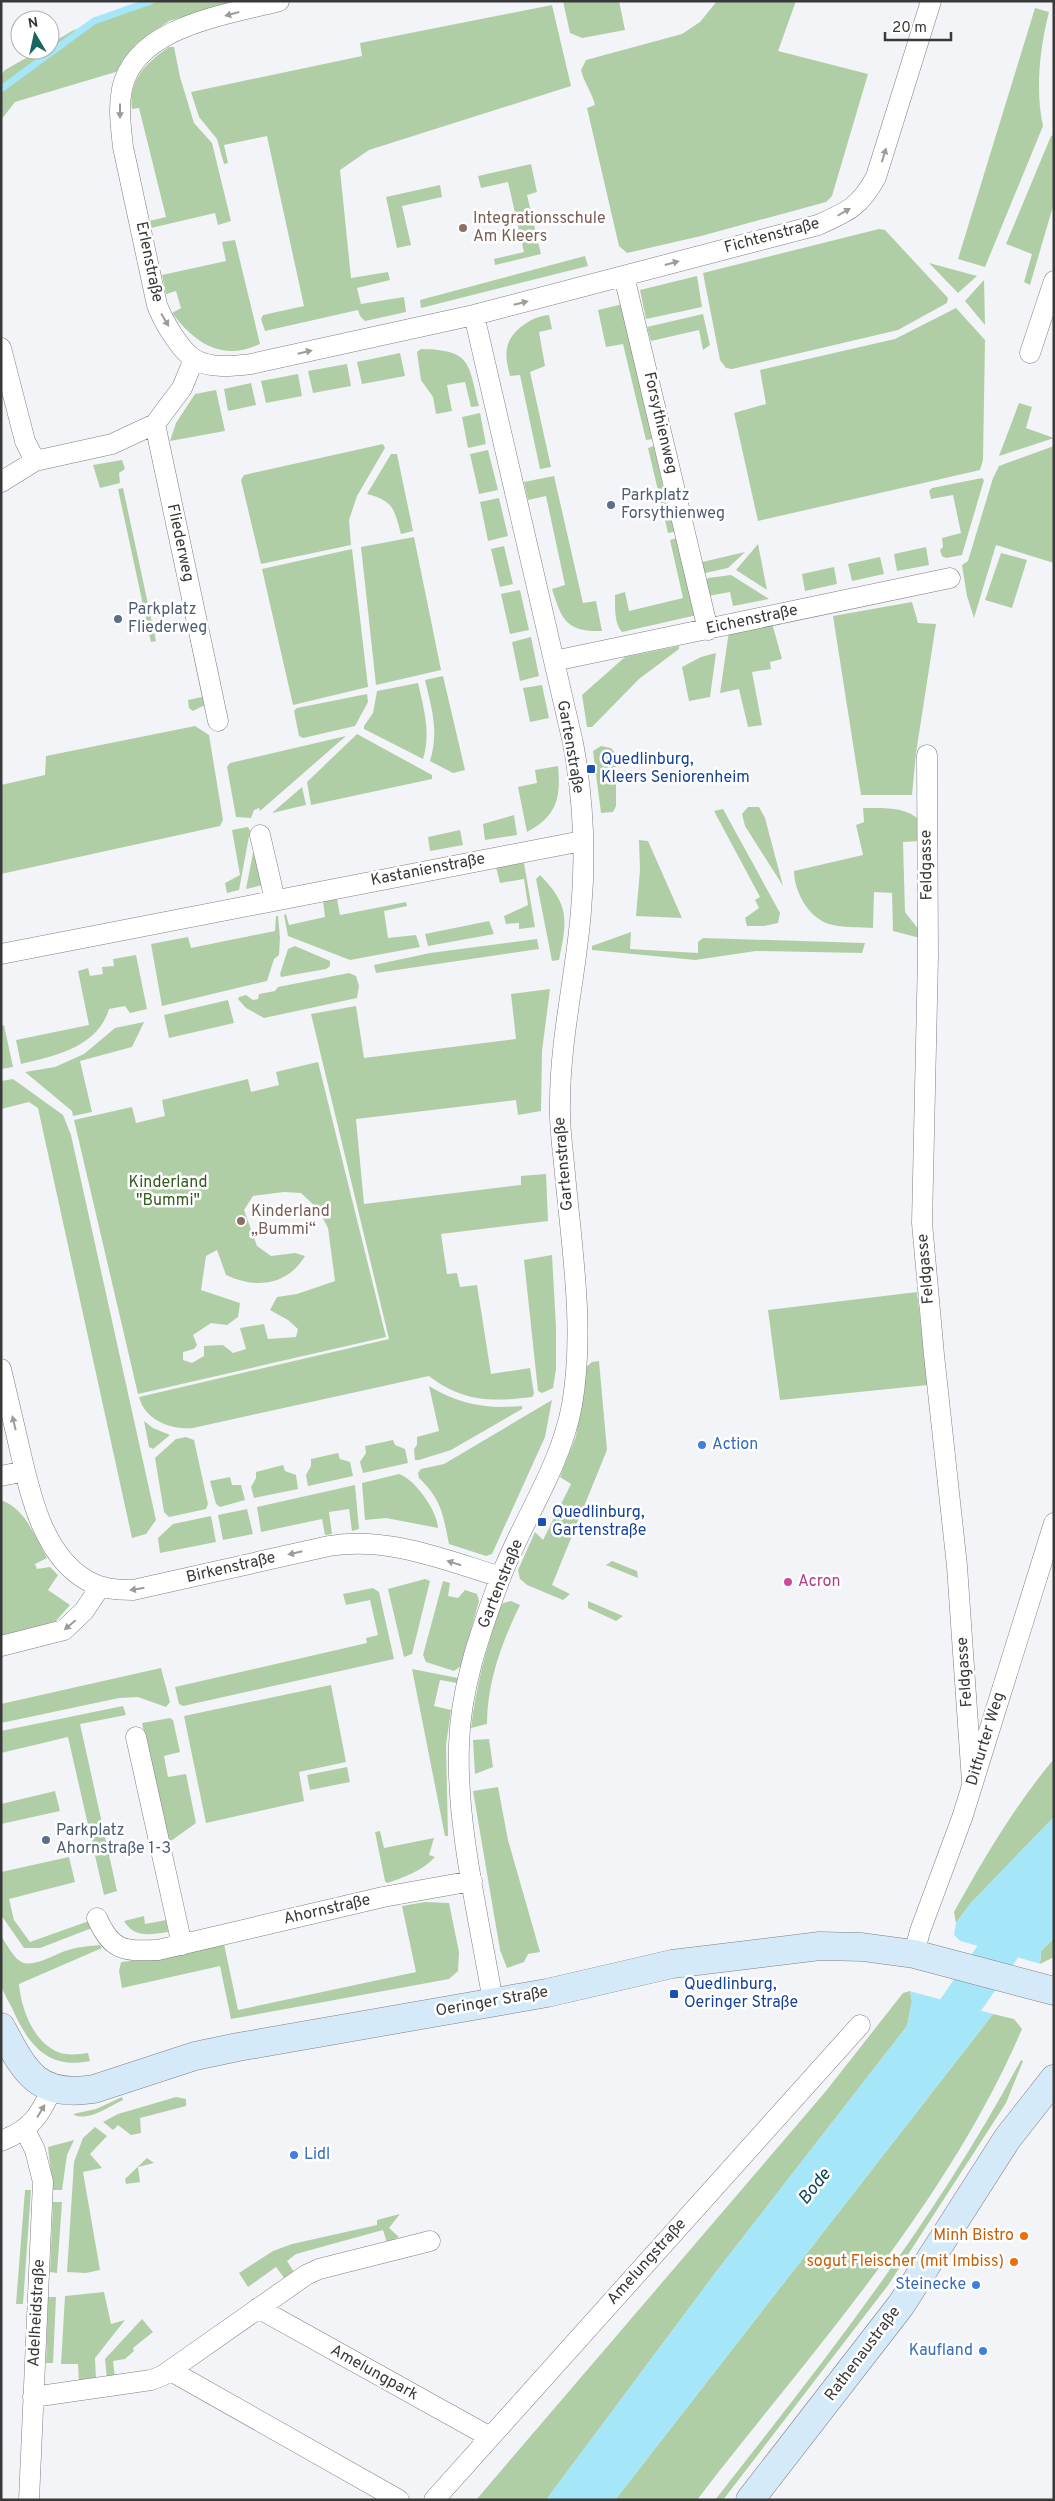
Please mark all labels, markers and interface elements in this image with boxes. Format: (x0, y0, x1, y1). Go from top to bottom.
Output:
north arrow (10, 10, 60, 60)
one-way arrow (224, 10, 239, 18)
scale bar (885, 10, 951, 42)
text: N (27, 14, 40, 33)
text: 20 m (892, 19, 927, 38)
one-way arrow (116, 103, 124, 119)
one-way arrow (880, 148, 888, 163)
one-way arrow (836, 208, 851, 216)
place label: Integrationsschule Am Kleers (473, 209, 606, 247)
street label: Fichtenstraße (722, 214, 822, 258)
street label: Erlenstraße (131, 220, 167, 304)
marker: Integrationsschule Am Kleers (457, 222, 469, 234)
one-way arrow (664, 259, 679, 267)
one-way arrow (514, 299, 529, 307)
one-way arrow (160, 314, 169, 327)
one-way arrow (298, 348, 313, 356)
street label: Forsythienweg (639, 370, 681, 476)
place label: Parkplatz Forsythienweg (621, 486, 725, 524)
marker: Parkplatz Forsythienweg (605, 499, 617, 511)
street label: Fliederweg (162, 502, 198, 584)
place label: Parkplatz Fliederweg (128, 600, 207, 638)
street label: Eichenstraße (704, 601, 800, 639)
marker: Parkplatz Fliederweg (112, 613, 124, 625)
street label: Gartenstraße (552, 699, 588, 795)
place label: Quedlinburg, Kleers Seniorenheim (601, 750, 750, 788)
marker: Quedlinburg, Kleers Seniorenheim (585, 763, 597, 775)
street label: Feldgasse (916, 830, 938, 900)
street label: Kastanienstraße (369, 849, 487, 891)
street label: Gartenstraße (550, 1116, 578, 1212)
park label: Kinderland "Bummi" (129, 1173, 207, 1211)
place label: Kinderland „Bummi“ (251, 1202, 330, 1240)
marker: Kinderland „Bummi“ (235, 1215, 247, 1227)
street label: Feldgasse (913, 1233, 939, 1305)
one-way arrow (10, 1416, 18, 1431)
place label: Action (712, 1435, 758, 1455)
marker: Action (696, 1439, 708, 1451)
place label: Quedlinburg, Gartenstraße (552, 1503, 646, 1541)
marker: Quedlinburg, Gartenstraße (536, 1516, 548, 1528)
street label: Gartenstraße (474, 1537, 528, 1631)
street label: Birkenstraße (184, 1548, 278, 1588)
one-way arrow (288, 1549, 303, 1557)
one-way arrow (447, 1558, 462, 1566)
place label: Acron (798, 1572, 840, 1592)
marker: Acron (782, 1576, 794, 1588)
one-way arrow (128, 1585, 144, 1593)
one-way arrow (64, 1619, 77, 1630)
street label: Feldgasse (953, 1636, 977, 1708)
street label: Ditfurter Weg (962, 1690, 1010, 1788)
place label: Parkplatz Ahornstraße 1-3 (56, 1821, 171, 1859)
marker: Parkplatz Ahornstraße 1-3 (40, 1834, 52, 1846)
street label: Ahornstraße (282, 1890, 372, 1930)
place label: Quedlinburg, Oeringer Straße (684, 1975, 798, 2013)
street label: Oeringer Straße (434, 1982, 550, 2022)
marker: Quedlinburg, Oeringer Straße (668, 1988, 680, 2000)
one-way arrow (37, 2104, 45, 2119)
place label: Lidl (304, 2145, 330, 2165)
marker: Lidl (288, 2149, 300, 2161)
water label: Bode (793, 2164, 837, 2210)
street label: Amelungstraße (603, 2215, 691, 2309)
place label: Minh Bistro (933, 2226, 1014, 2246)
marker: Minh Bistro (1018, 2230, 1030, 2242)
place label: sogut Fleischer (mit Imbiss) (806, 2252, 1004, 2272)
marker: sogut Fleischer (mit Imbiss) (1008, 2256, 1020, 2268)
street label: Adelheidstraße (24, 2259, 50, 2367)
place label: Steinecke (895, 2275, 966, 2295)
marker: Steinecke (970, 2279, 982, 2291)
street label: Rathenaustraße (821, 2303, 905, 2405)
street label: Amelungpark (327, 2341, 421, 2405)
place label: Kaufland (909, 2341, 973, 2361)
marker: Kaufland (977, 2345, 989, 2357)

